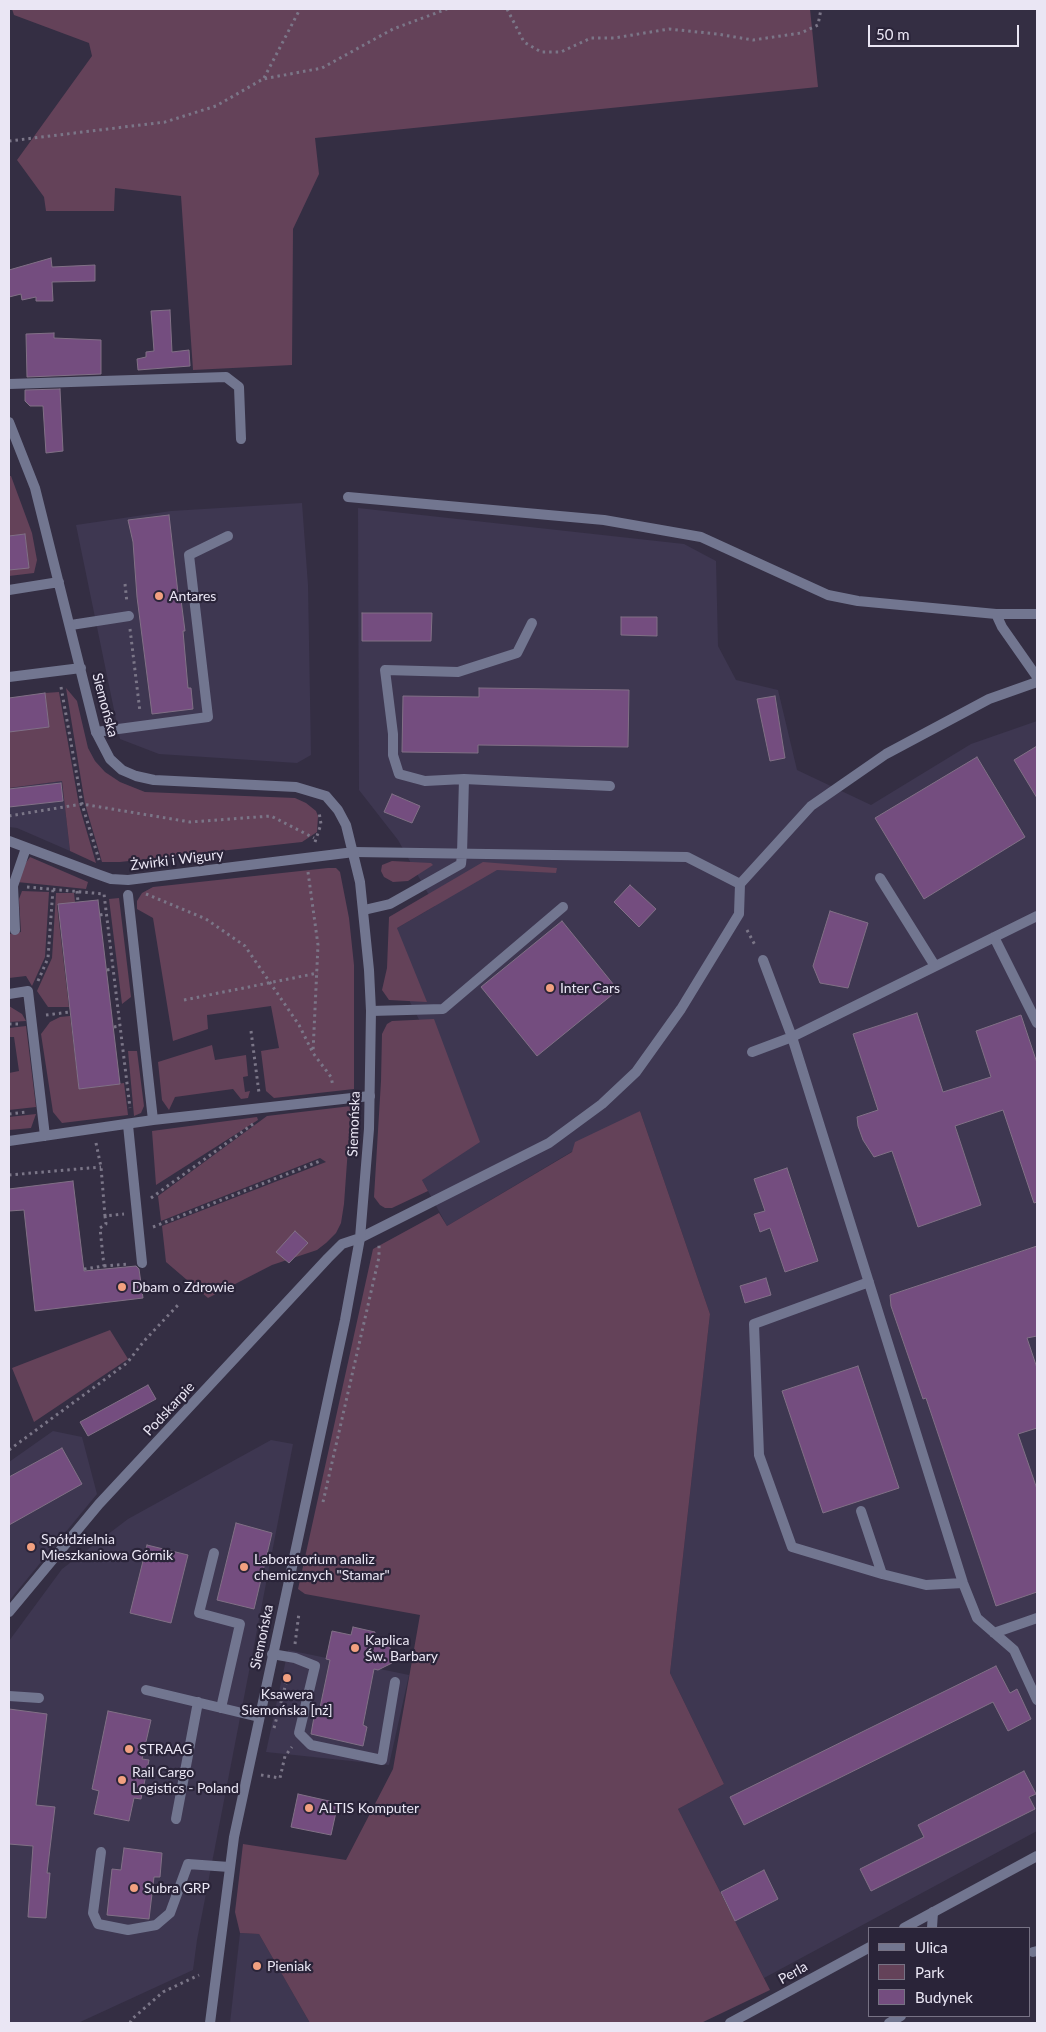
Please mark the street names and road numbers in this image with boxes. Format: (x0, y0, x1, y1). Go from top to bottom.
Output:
street label: Siemońska (88, 671, 122, 739)
street label: Żwirki i Wigury (129, 846, 225, 874)
street label: Siemońska (344, 1091, 364, 1157)
street label: Podskarpie (140, 1379, 198, 1439)
street label: Siemońska (247, 1603, 277, 1671)
street label: Perla (775, 1958, 811, 1988)

